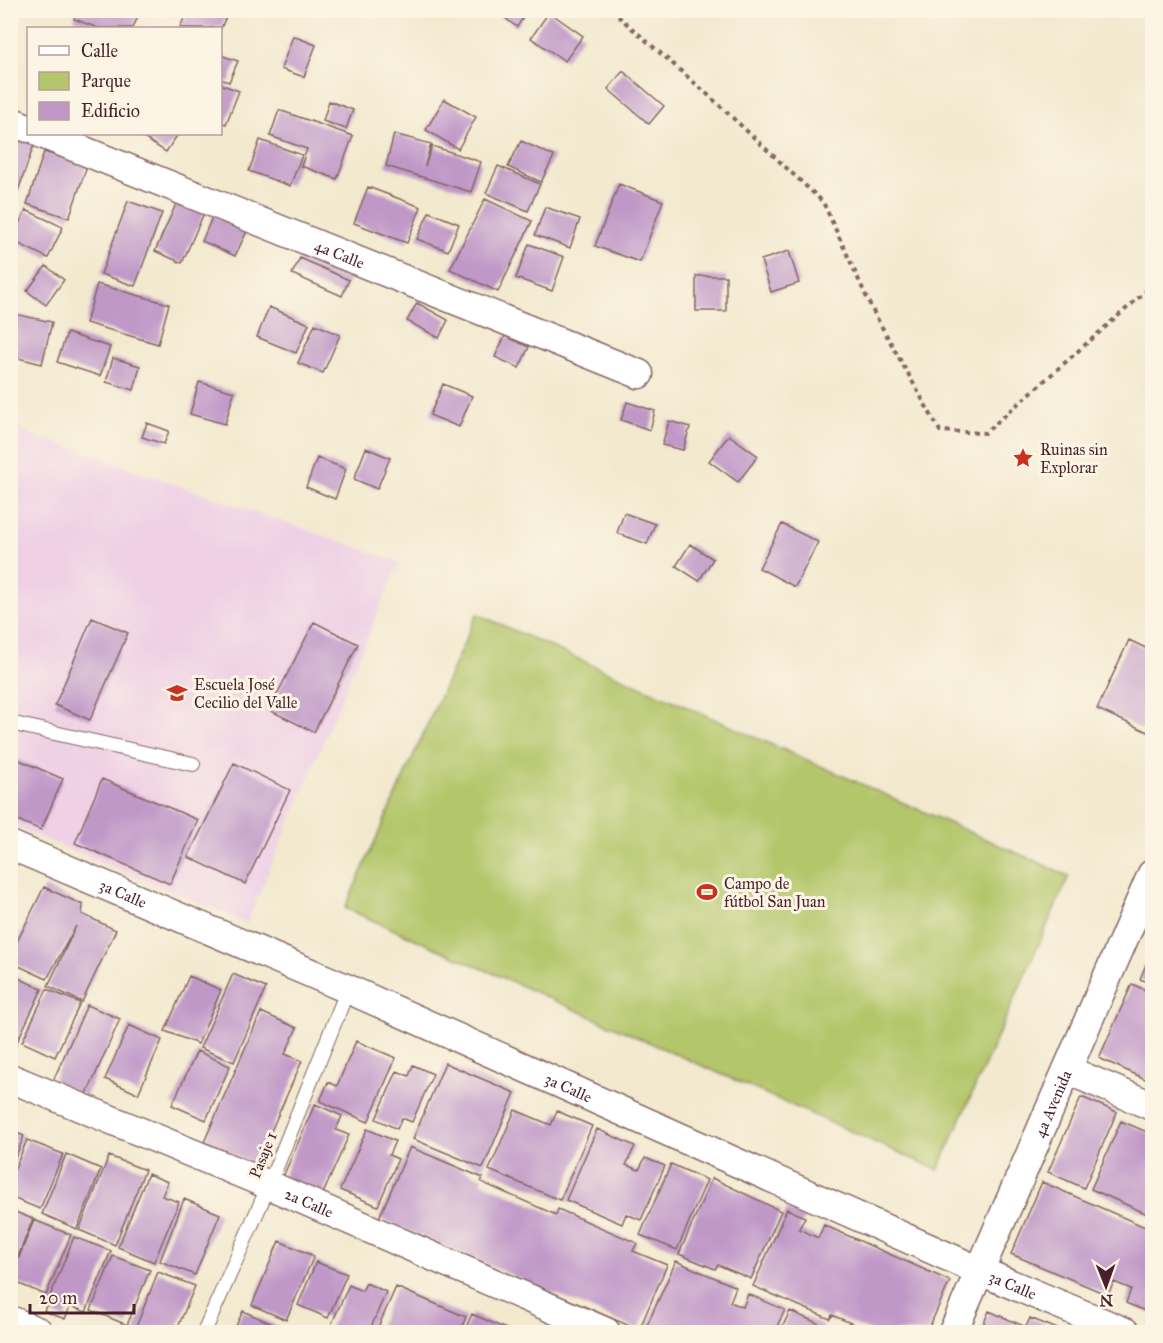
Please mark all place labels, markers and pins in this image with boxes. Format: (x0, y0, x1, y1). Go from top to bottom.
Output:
place label: Ruinas sin Explorar (1040, 440, 1108, 477)
place icon: Ruinas sin Explorar (1011, 446, 1035, 470)
place label: Escuela José Cecilio del Valle (194, 675, 298, 712)
school or university icon: Escuela José Cecilio del Valle (165, 681, 189, 705)
place label: Campo de fútbol San Juan (724, 874, 826, 912)
sports icon: Campo de fútbol San Juan (695, 880, 719, 904)

